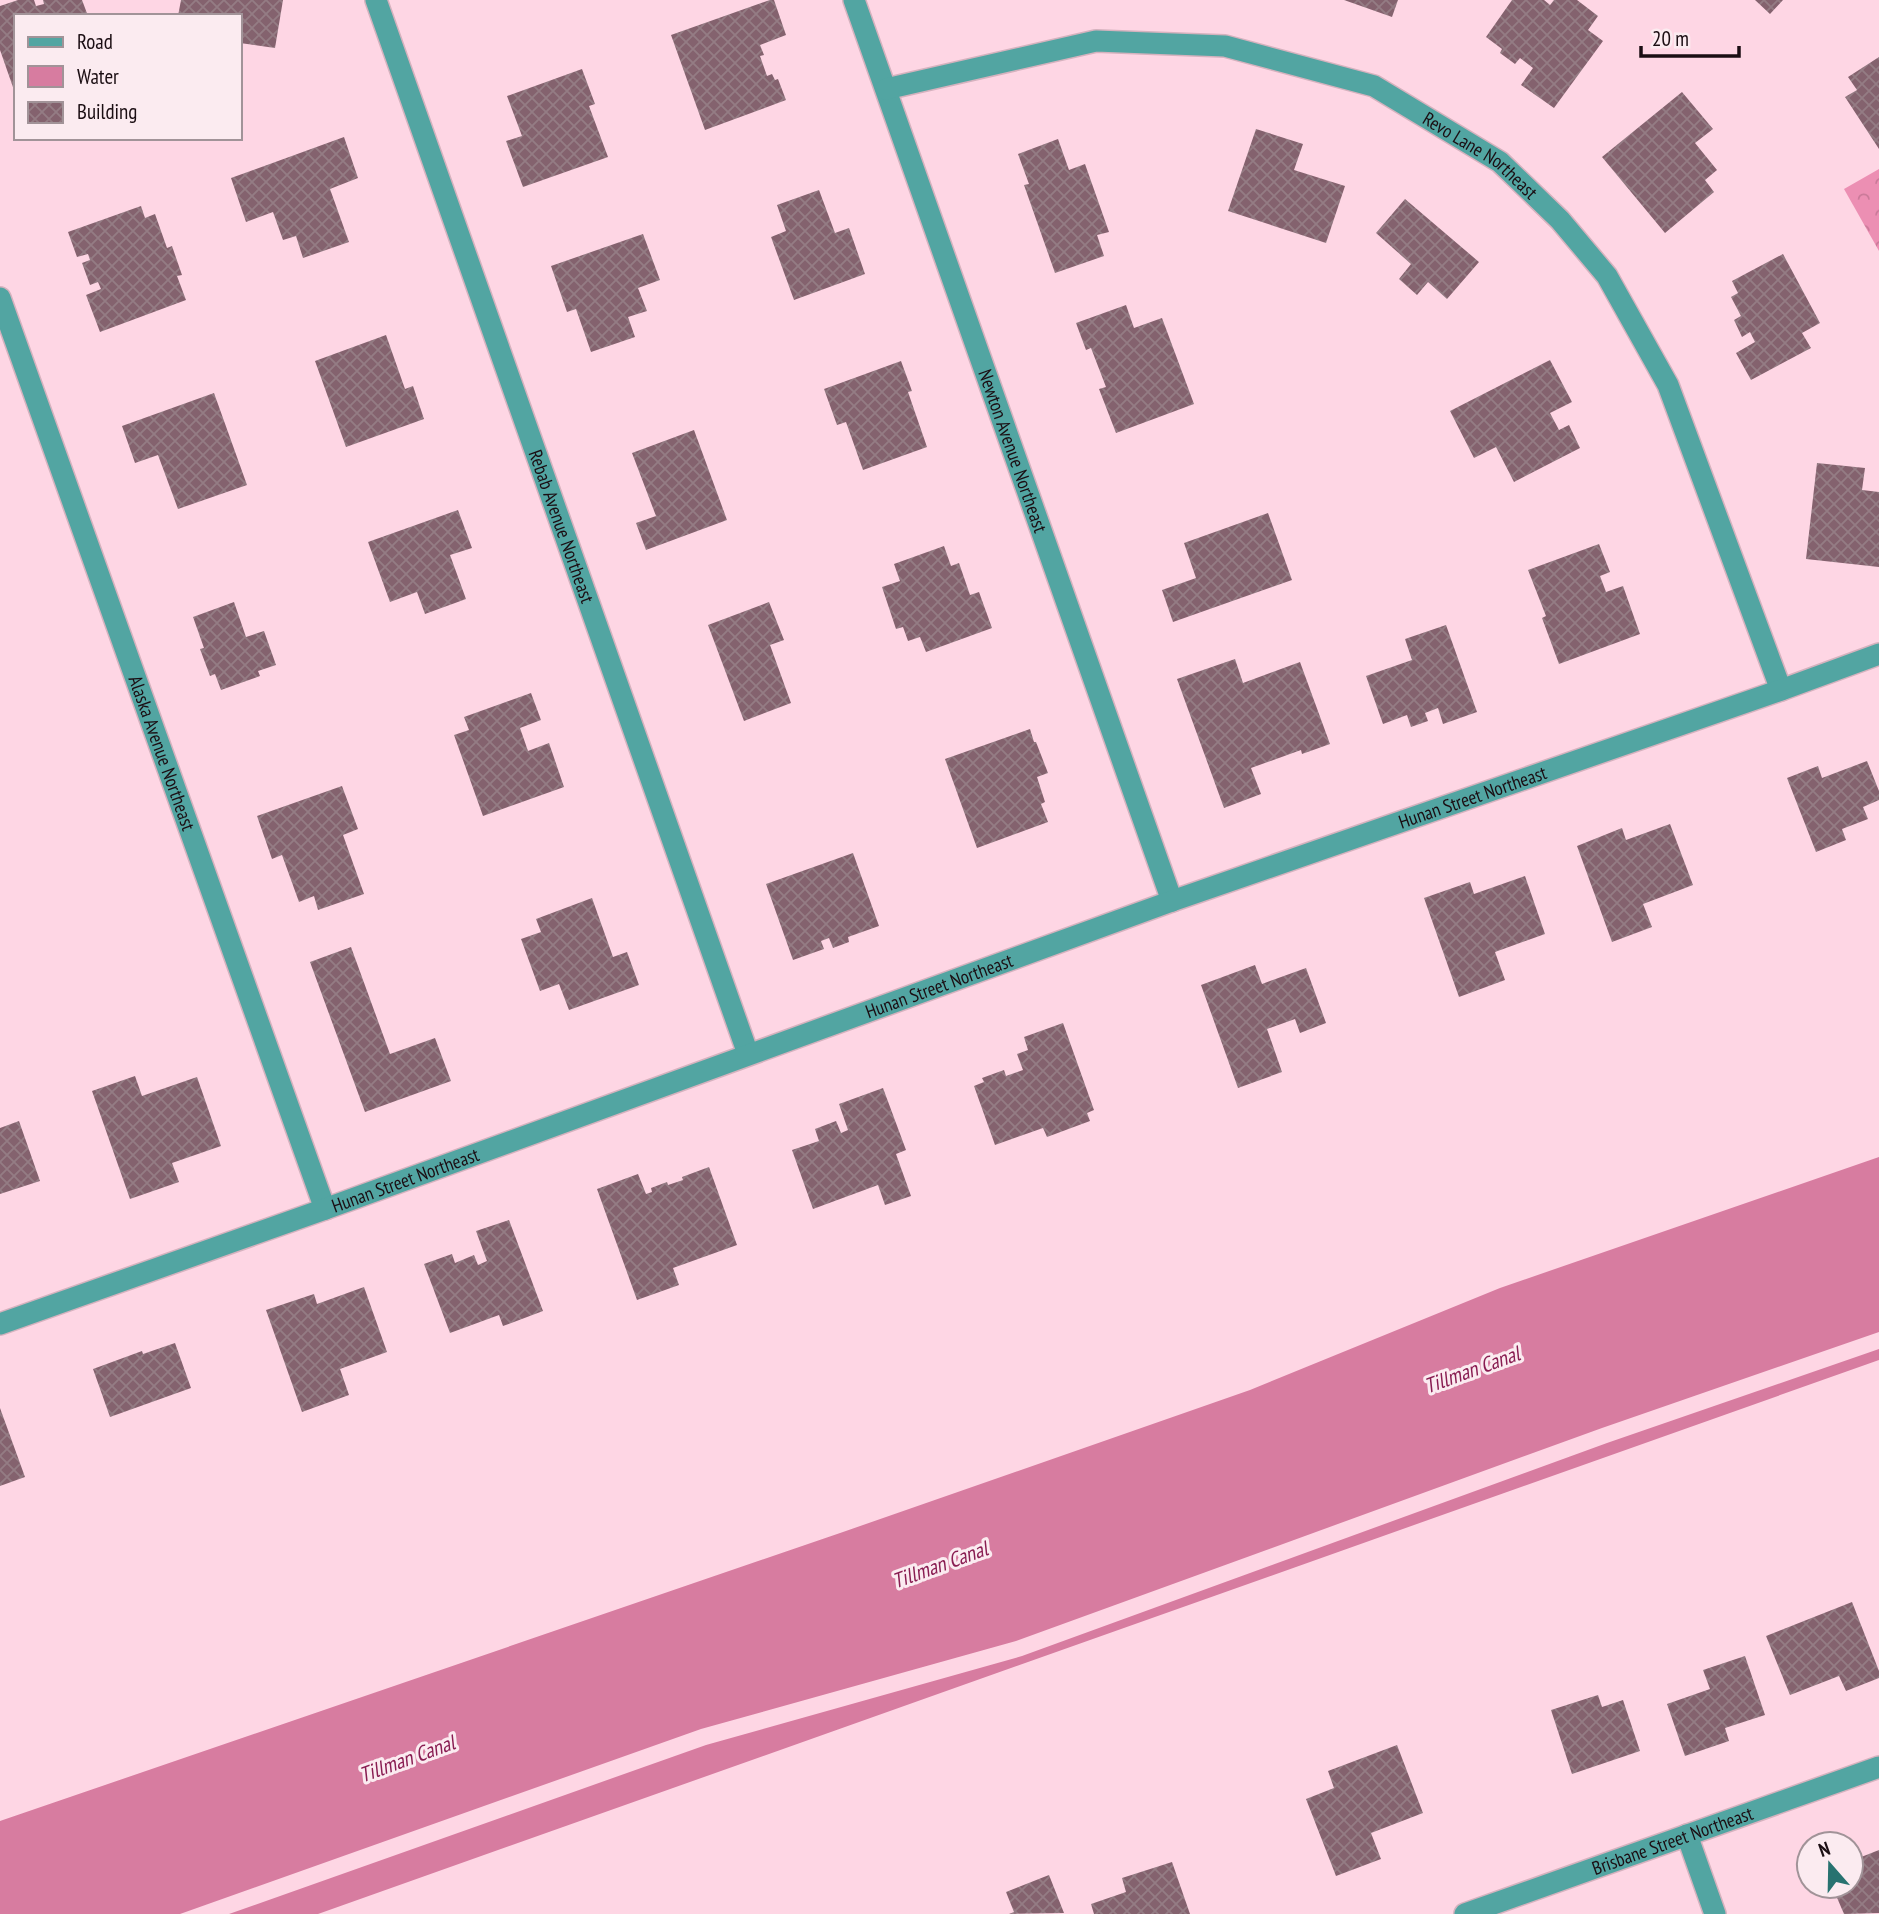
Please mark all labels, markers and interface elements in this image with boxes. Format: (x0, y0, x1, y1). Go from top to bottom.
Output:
legend (14, 14, 242, 140)
scale bar (1641, 14, 1739, 58)
text: 20 m (1652, 25, 1689, 52)
text: Road (77, 28, 113, 55)
text: Water (77, 63, 119, 90)
text: Building (77, 98, 137, 125)
street label: Revo Lane Northeast (1419, 106, 1543, 205)
street label: Newton Avenue Northeast (973, 366, 1053, 536)
street label: Rebab Avenue Northeast (524, 446, 600, 607)
street label: Alaska Avenue Northeast (124, 672, 201, 834)
street label: Hunan Street Northeast (1395, 760, 1550, 834)
street label: Hunan Street Northeast (862, 948, 1017, 1024)
street label: Hunan Street Northeast (328, 1142, 483, 1218)
water label: Tillman Canal (1420, 1339, 1525, 1399)
water label: Tillman Canal (888, 1534, 993, 1594)
water label: Tillman Canal (355, 1728, 460, 1788)
street label: Brisbane Street Northeast (1589, 1801, 1757, 1880)
north arrow (1795, 1830, 1865, 1900)
text: N (1815, 1836, 1833, 1862)

